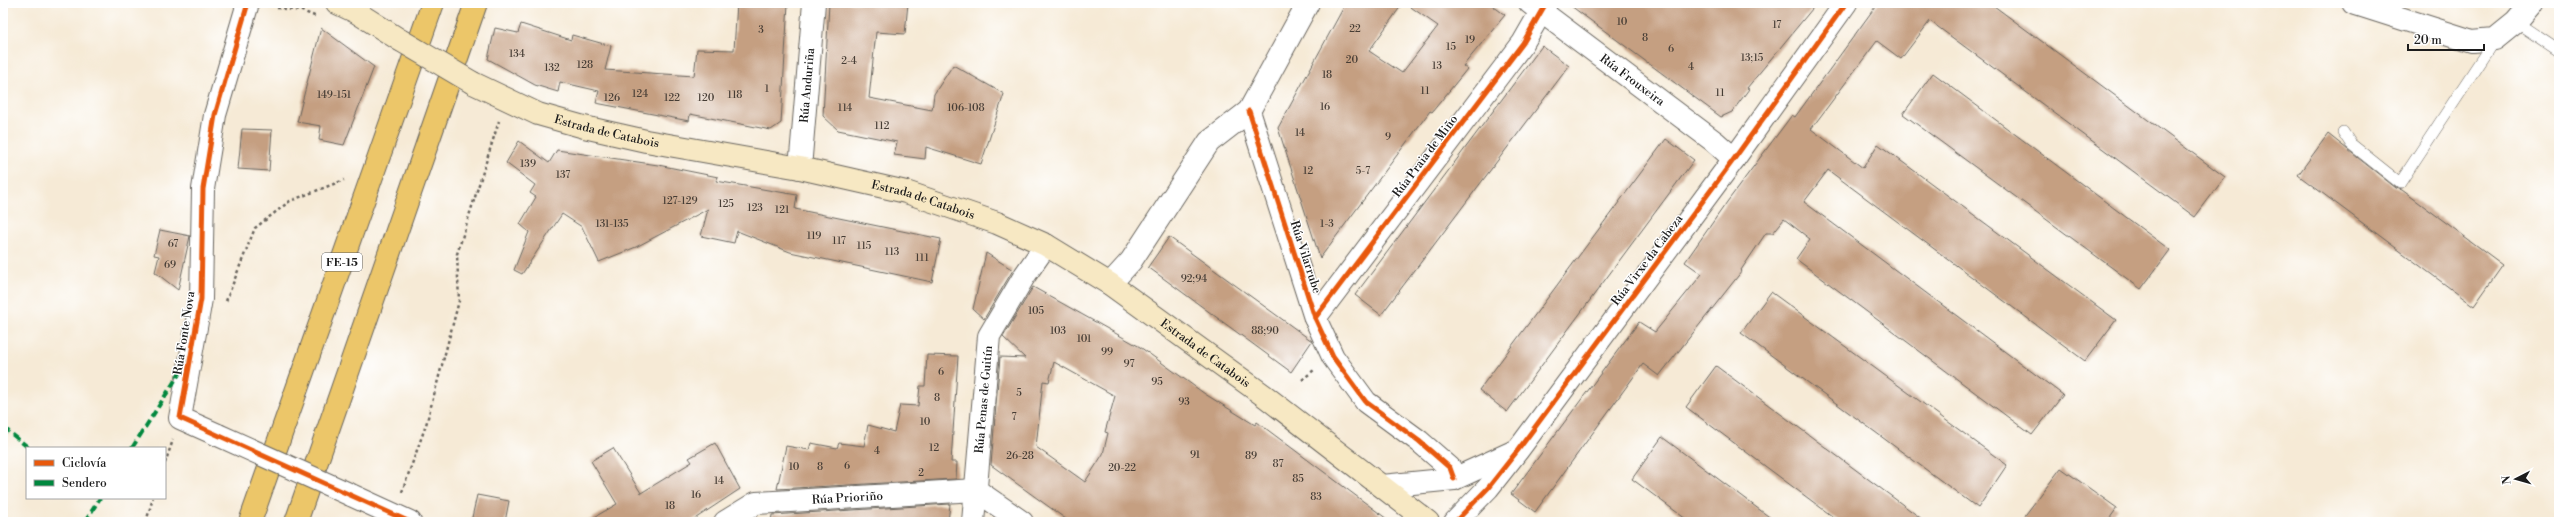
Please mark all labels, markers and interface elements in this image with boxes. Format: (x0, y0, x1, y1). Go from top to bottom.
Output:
house number: 10 (1617, 16, 1628, 28)
house number: 17 (1773, 19, 1781, 31)
house number: 22 (1349, 23, 1361, 35)
house number: 3 (758, 24, 764, 36)
scale bar (2408, 26, 2484, 52)
house number: 8 (1642, 32, 1648, 44)
text: 20 m (2414, 33, 2442, 48)
house number: 19 (1465, 34, 1475, 46)
house number: 15 (1446, 41, 1456, 53)
house number: 6 (1668, 43, 1674, 55)
street label: Rúa Anduriña (797, 46, 818, 124)
house number: 134 (509, 48, 525, 60)
street label: Rúa Frouxeira (1597, 51, 1668, 110)
house number: 13;15 (1741, 52, 1764, 64)
house number: 20 (1346, 54, 1359, 66)
house number: 2-4 (841, 55, 857, 67)
house number: 128 (577, 59, 593, 71)
house number: 13 (1432, 60, 1442, 72)
house number: 4 (1688, 61, 1694, 73)
house number: 132 (544, 62, 560, 74)
house number: 18 (1322, 69, 1332, 81)
house number: 1 (765, 83, 770, 95)
house number: 11 (1421, 85, 1430, 97)
house number: 11 (1716, 87, 1725, 99)
house number: 124 (632, 88, 648, 100)
house number: 149-151 (317, 89, 352, 101)
house number: 118 (728, 89, 742, 101)
house number: 126 (604, 92, 620, 104)
house number: 122 (664, 92, 680, 104)
house number: 120 (698, 92, 715, 104)
house number: 16 (1320, 101, 1330, 113)
house number: 114 (838, 102, 852, 114)
house number: 106-108 (947, 102, 985, 114)
street label: Estrada de Catabois (552, 112, 660, 151)
street label: Rúa Praia de Miño (1389, 112, 1461, 201)
house number: 112 (875, 120, 890, 132)
house number: 14 (1295, 127, 1305, 139)
house number: 9 (1385, 131, 1391, 143)
house number: 139 (520, 158, 536, 170)
house number: 12 (1303, 165, 1313, 177)
house number: 5-7 (1356, 165, 1370, 177)
house number: 137 (556, 169, 570, 181)
street label: Estrada de Catabois (870, 177, 977, 223)
house number: 127-129 (662, 195, 698, 207)
house number: 125 (718, 198, 734, 210)
house number: 123 (747, 202, 763, 214)
house number: 121 (775, 204, 790, 216)
street label: Rúa Virxe da Cabeza (1608, 211, 1687, 309)
house number: 131-135 (595, 218, 629, 230)
house number: 1-3 (1320, 218, 1334, 230)
street label: Rúa Vilarrube (1287, 219, 1324, 296)
house number: 119 (807, 230, 821, 242)
house number: 117 (832, 235, 846, 247)
house number: 67 (168, 238, 178, 250)
house number: 115 (857, 240, 872, 252)
house number: 113 (885, 246, 900, 258)
house number: 111 (915, 252, 929, 264)
road number: FE-15 (322, 253, 362, 271)
house number: 69 (164, 259, 176, 271)
house number: 92;94 (1181, 273, 1207, 285)
street label: Rúa Fonte Nova (170, 289, 199, 376)
house number: 105 (1028, 305, 1045, 317)
street label: Estrada de Catabois (1157, 316, 1253, 391)
house number: 103 (1050, 325, 1067, 337)
house number: 88;90 (1251, 325, 1279, 337)
house number: 101 (1077, 333, 1092, 345)
street label: Rúa Penas de Guitín (972, 345, 996, 454)
house number: 99 (1101, 346, 1113, 358)
house number: 97 (1123, 358, 1135, 370)
house number: 6 (938, 366, 944, 378)
house number: 95 (1151, 376, 1163, 388)
house number: 5 (1016, 387, 1022, 399)
house number: 8 (934, 392, 940, 404)
house number: 93 (1178, 396, 1190, 408)
house number: 7 (1011, 411, 1017, 423)
house number: 10 (920, 416, 931, 428)
house number: 12 (929, 442, 939, 454)
house number: 4 (874, 445, 880, 457)
legend (26, 447, 166, 499)
house number: 91 (1190, 449, 1201, 461)
house number: 26-28 (1006, 450, 1034, 462)
house number: 89 (1245, 450, 1257, 462)
text: Ciclovía (62, 456, 107, 471)
house number: 87 (1272, 458, 1284, 470)
north arrow (2496, 459, 2536, 499)
house number: 6 (844, 460, 850, 472)
house number: 10 (789, 461, 800, 473)
house number: 8 (817, 461, 823, 473)
house number: 20-22 (1108, 462, 1136, 474)
house number: 2 (918, 467, 924, 479)
house number: 85 (1292, 473, 1304, 485)
house number: 14 (714, 475, 724, 487)
text: N (2500, 475, 2514, 485)
text: Sendero (62, 476, 107, 491)
street label: Rúa Prioriño (811, 488, 884, 508)
house number: 16 (691, 489, 701, 501)
house number: 83 (1310, 491, 1322, 503)
house number: 18 (665, 500, 675, 512)

